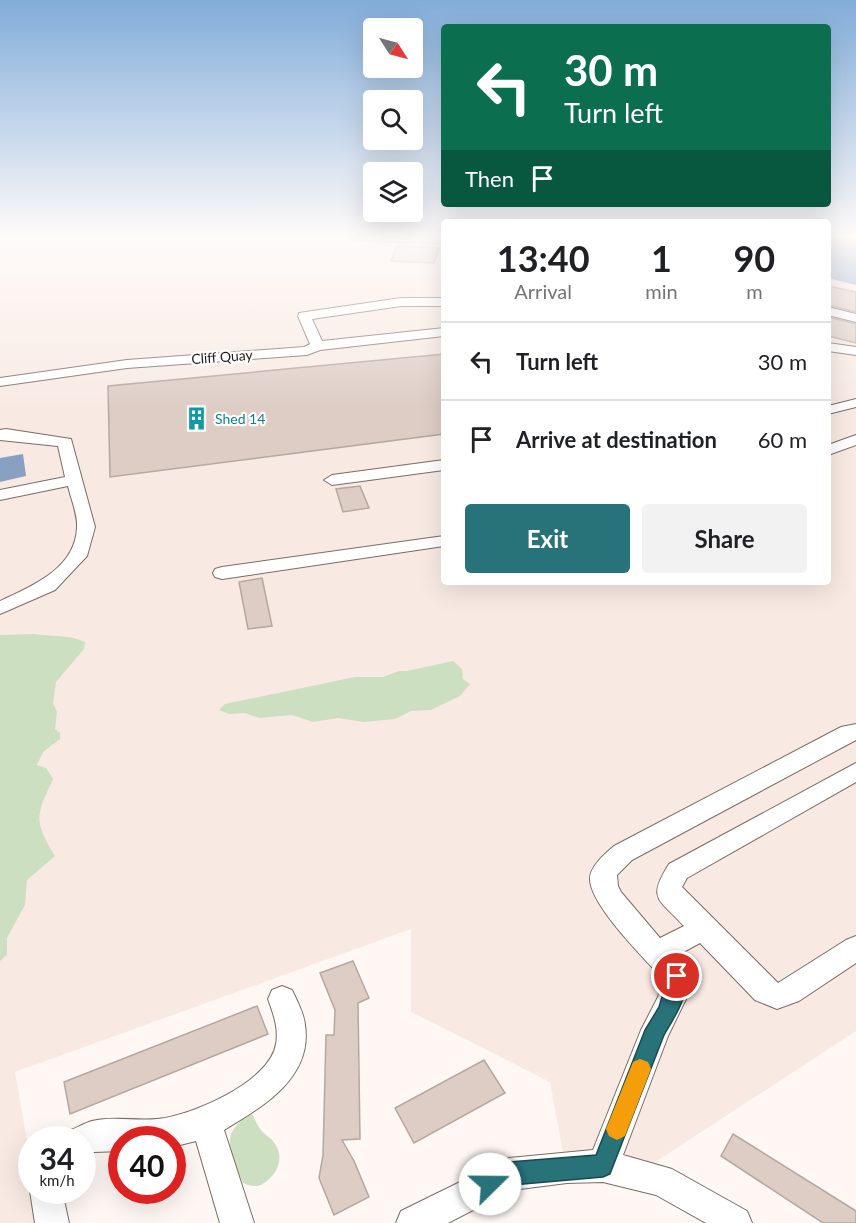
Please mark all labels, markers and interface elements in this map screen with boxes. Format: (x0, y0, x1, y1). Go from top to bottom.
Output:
north arrow (363, 18, 423, 78)
map controls (363, 18, 423, 222)
text: 30 m (564, 45, 658, 95)
icon: left (465, 48, 543, 126)
button: search (363, 90, 423, 150)
text: Turn left (564, 96, 663, 129)
button: layers (363, 162, 423, 222)
icon: arrive (526, 162, 559, 195)
text: Then (465, 165, 514, 192)
text: 13:40 (497, 236, 590, 280)
text: 1 (651, 236, 672, 280)
text: 90 (733, 236, 775, 280)
text: Arrival (514, 279, 572, 303)
text: min (645, 279, 678, 303)
text: m (746, 279, 763, 303)
icon: left (465, 345, 498, 378)
street label: Cliff Quay (191, 346, 254, 367)
text: Turn left (516, 348, 598, 375)
text: 30 m (758, 348, 807, 375)
building icon: Shed 14 (184, 406, 210, 432)
place label: Shed 14 (215, 410, 265, 427)
icon: arrive (465, 423, 498, 456)
text: Arrive at destination (516, 426, 717, 453)
text: 60 m (758, 426, 807, 453)
button: Exit (465, 504, 630, 573)
button: Share (642, 504, 807, 573)
pin (651, 950, 702, 1001)
icon: arrive (660, 959, 693, 992)
speed limit sign: 40 (108, 1126, 186, 1204)
text: 34 (40, 1140, 74, 1176)
position arrow (458, 1152, 522, 1216)
text: km/h (39, 1171, 75, 1189)

